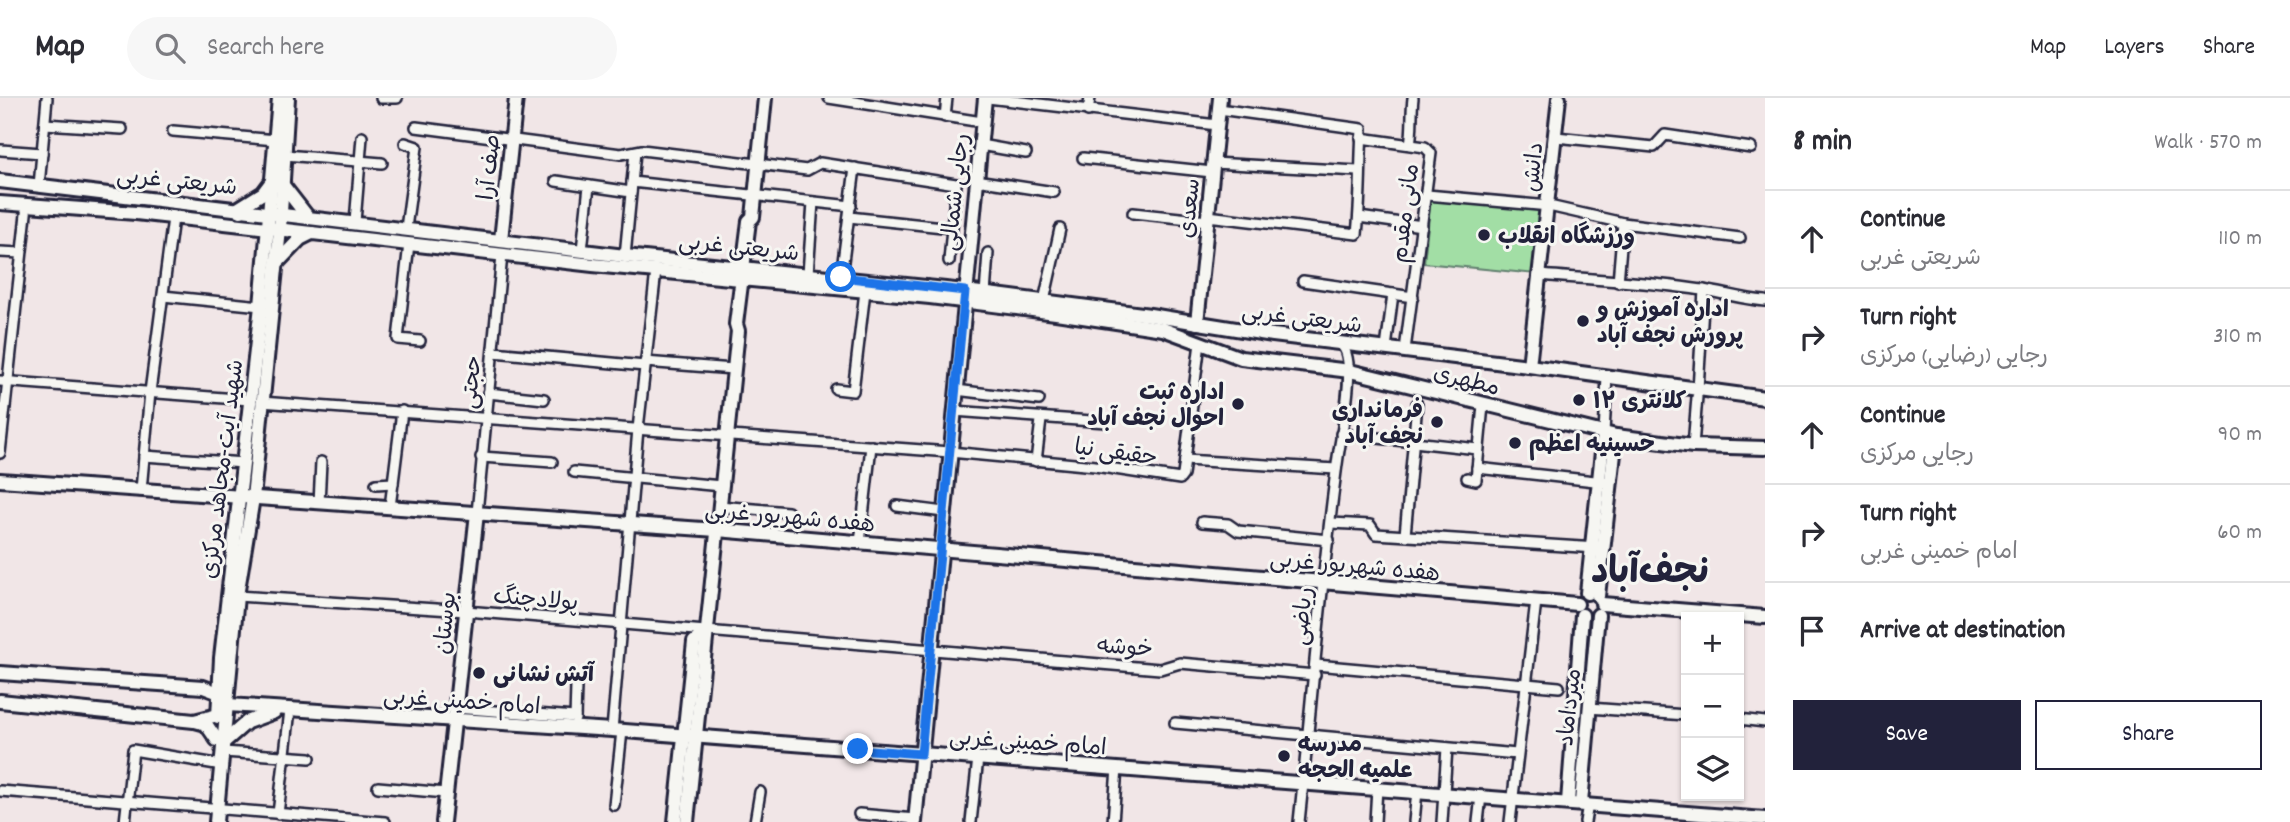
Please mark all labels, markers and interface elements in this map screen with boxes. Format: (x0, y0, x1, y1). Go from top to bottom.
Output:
search box (127, 17, 617, 80)
text: Map (35, 25, 85, 72)
icon: search (151, 29, 189, 67)
text: Search here (207, 30, 325, 67)
text: Map (2030, 31, 2066, 65)
text: Layers (2104, 31, 2165, 65)
text: Share (2203, 31, 2255, 65)
text: 8 min (1793, 122, 1852, 165)
text: Walk · 570 m (2154, 127, 2262, 160)
street label: رجایی شمالی (935, 132, 980, 253)
street label: صف آرا (472, 133, 511, 202)
street label: دانش (1517, 141, 1554, 194)
street label: شریعتی غربی (115, 161, 239, 206)
street label: مانی مقدم (1385, 162, 1430, 265)
street label: سعدی (1172, 177, 1211, 240)
text: Continue (1860, 202, 1945, 239)
icon: ahead (1793, 220, 1831, 258)
place label: ورزشگاه انقلاب (1498, 221, 1635, 255)
text: 110 m (2218, 223, 2262, 256)
street label: شریعتی غربی (677, 227, 801, 272)
marker: ورزشگاه انقلاب (1476, 227, 1492, 243)
text: شریعتی غربی (1860, 243, 1981, 276)
route start (825, 261, 856, 292)
place label: اداره آموزش و پرورش نجف آباد (1595, 295, 1743, 354)
street label: شریعتی غربی (1239, 297, 1364, 344)
text: Turn right (1860, 300, 1957, 337)
marker: اداره آموزش و پرورش نجف آباد (1575, 313, 1591, 329)
icon: right (1793, 318, 1831, 356)
text: 310 m (2213, 321, 2262, 354)
text: رجایی (رضایی) مرکزی (1860, 341, 2048, 374)
street label: حجتی (454, 354, 493, 411)
street label: شهید آیت-مجاهد مرکزی (195, 358, 254, 581)
street label: مطهری (1429, 358, 1503, 407)
place label: اداره ثبت احوال نجف آباد (1087, 378, 1224, 437)
place label: کلانتری ۱۲ (1593, 387, 1687, 420)
marker: کلانتری ۱۲ (1571, 392, 1587, 408)
marker: اداره ثبت احوال نجف آباد (1230, 396, 1246, 412)
place label: فرمانداری نجف آباد (1332, 396, 1423, 455)
text: Continue (1860, 398, 1945, 435)
marker: فرمانداری نجف آباد (1429, 414, 1445, 430)
icon: ahead (1793, 416, 1831, 454)
text: 90 m (2218, 419, 2262, 452)
place label: حسینیه اعظم (1529, 430, 1655, 463)
street label: حقیقی نیا (1072, 432, 1159, 477)
marker: حسینیه اعظم (1507, 435, 1523, 451)
text: رجایی مرکزی (1860, 439, 1974, 472)
street label: هفده شهریور غربی (703, 496, 876, 543)
text: Turn right (1860, 496, 1957, 533)
icon: right (1793, 514, 1831, 552)
text: 60 m (2217, 517, 2262, 550)
text: امام خمینی غربی (1860, 537, 2018, 570)
street label: هفده شهریور غربی (1268, 545, 1441, 592)
district label: نجف‌آباد (1591, 548, 1709, 601)
street label: پولادچنگ (492, 581, 580, 622)
street label: ریاضی (1285, 585, 1324, 647)
street label: بوستان (428, 590, 467, 656)
map controls (1681, 612, 1744, 801)
button: + (1681, 612, 1744, 675)
icon: arrive (1793, 612, 1831, 650)
text: Arrive at destination (1860, 613, 2065, 650)
street label: خوشه (1096, 631, 1154, 668)
place label: آتش نشانی (493, 660, 596, 693)
marker: آتش نشانی (471, 665, 487, 681)
street label: میرداماد (1551, 667, 1592, 748)
button: − (1681, 675, 1744, 738)
street label: امام خمینی غربی (382, 682, 542, 725)
button: Save (1793, 700, 2021, 770)
button: Share (2035, 700, 2262, 770)
street label: امام خمینی غربی (948, 723, 1108, 766)
place label: مدرسه علمیه الحجه (1298, 730, 1412, 789)
route end (842, 733, 873, 764)
button: layers (1681, 738, 1744, 801)
marker: مدرسه علمیه الحجه (1276, 748, 1292, 764)

